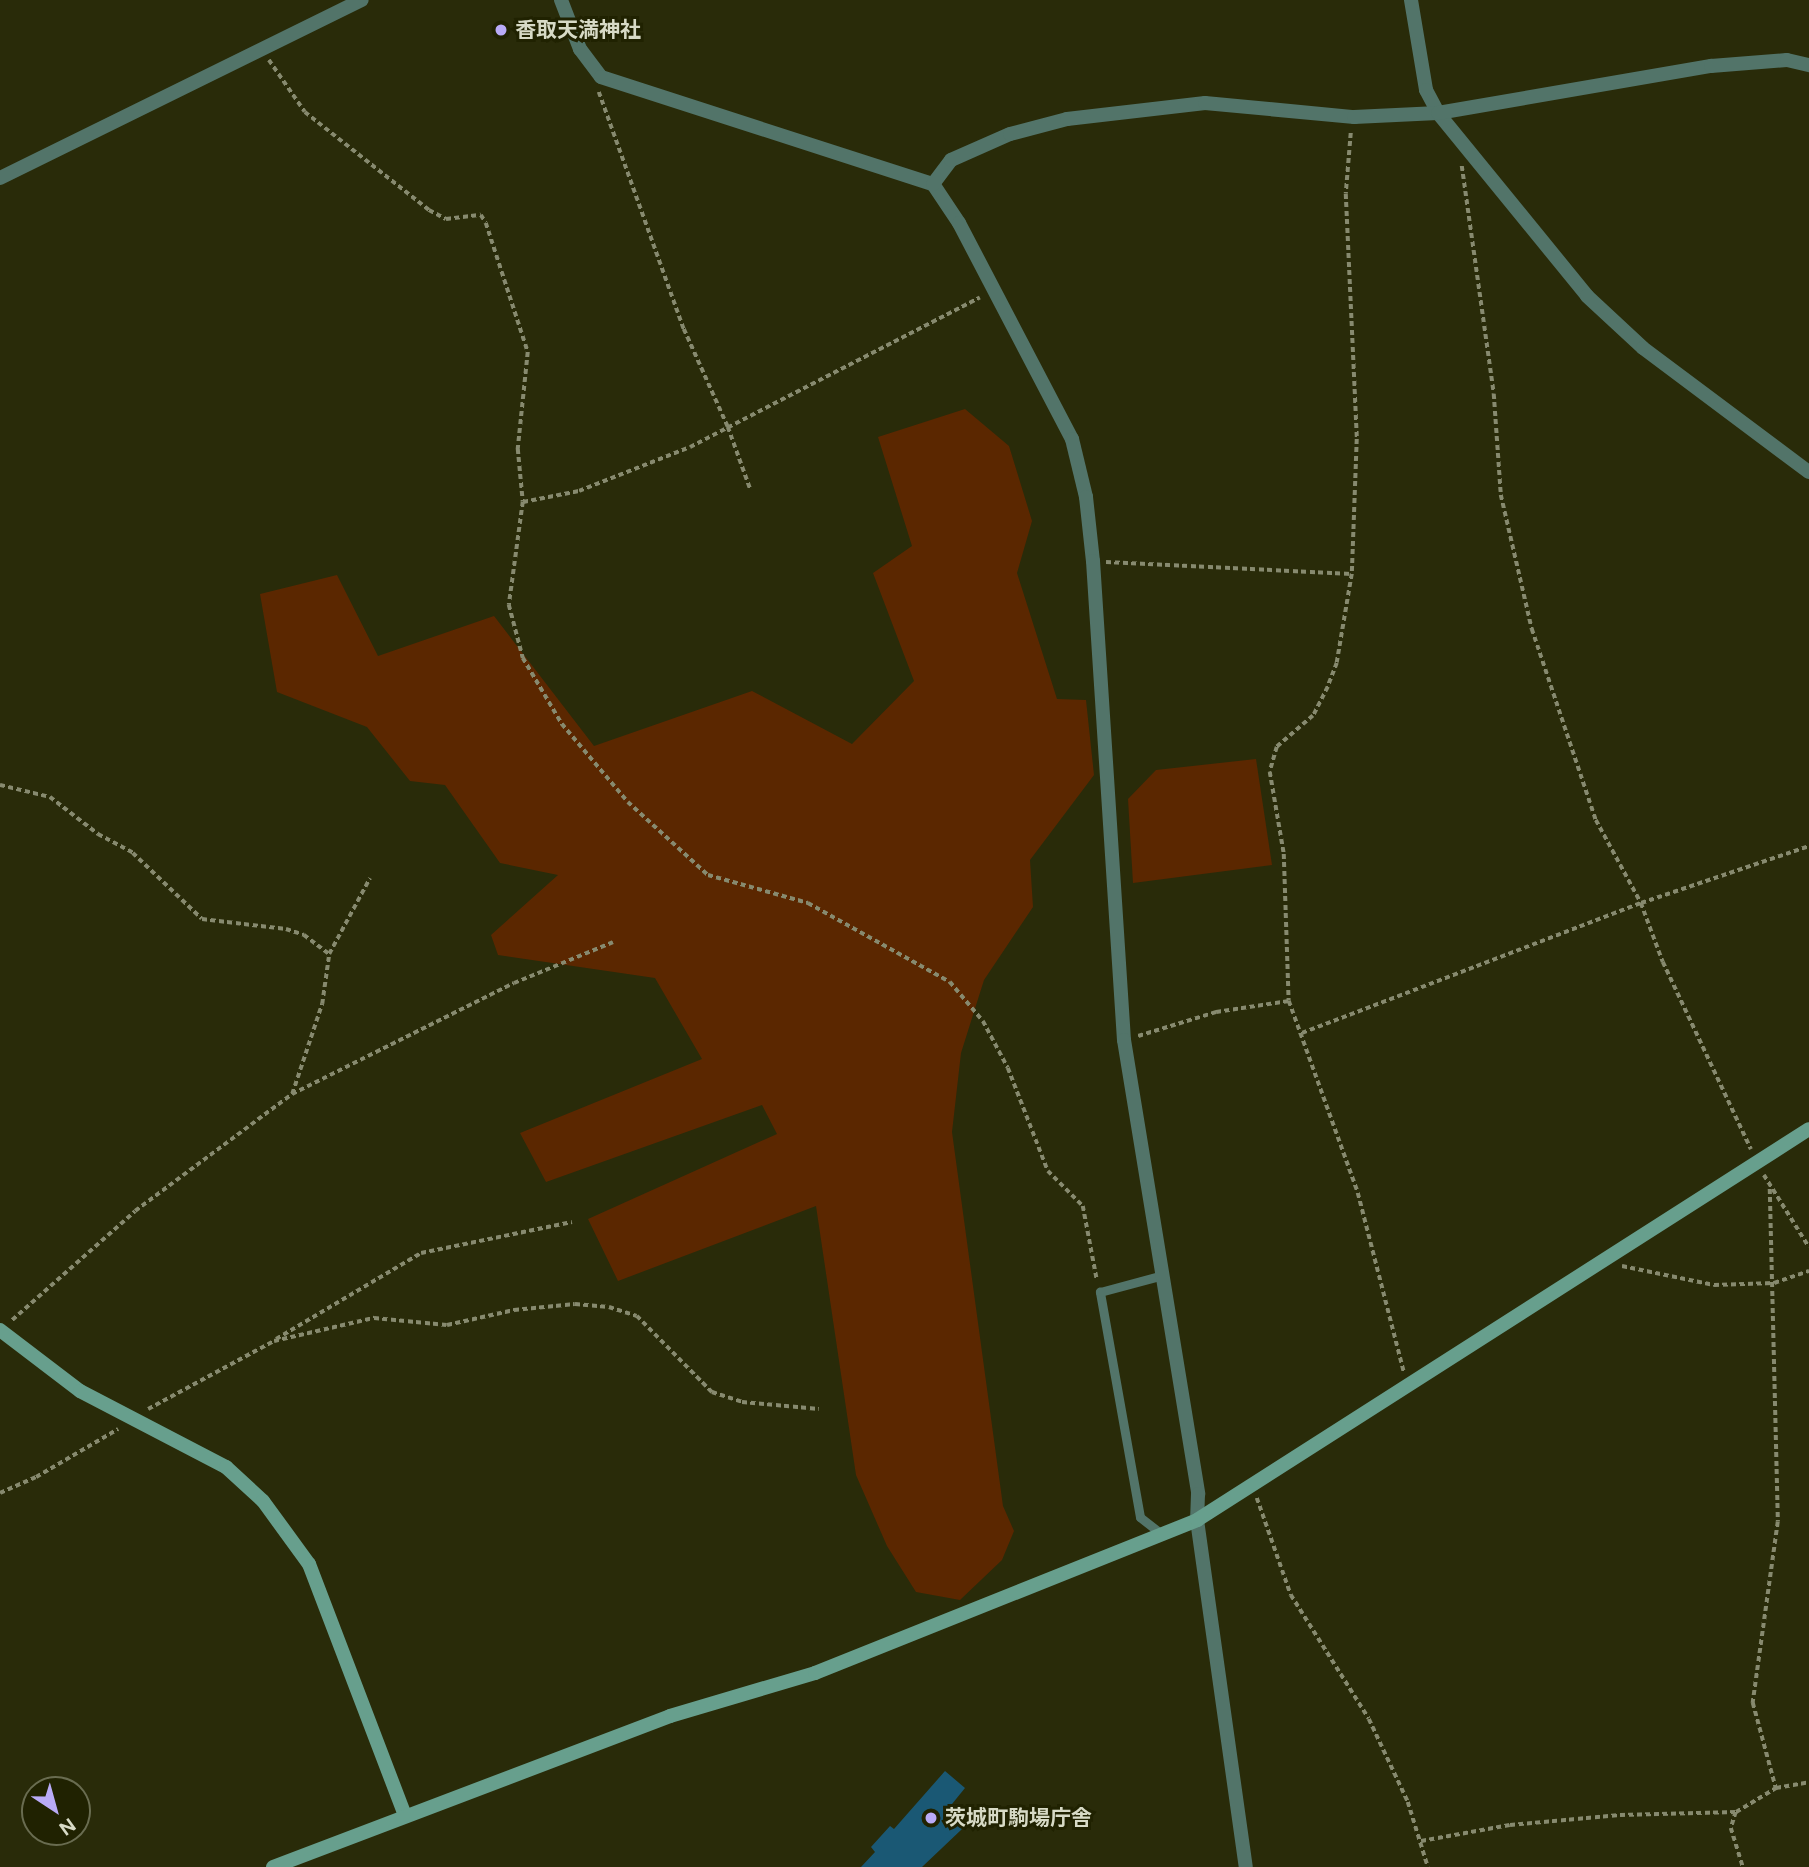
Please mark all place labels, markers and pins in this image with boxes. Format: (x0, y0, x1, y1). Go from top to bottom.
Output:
place label: 香取天満神社 (515, 17, 641, 43)
marker: 香取天満神社 (493, 22, 509, 38)
place label: 茨城町駒場庁舎 (945, 1805, 1092, 1831)
marker: 茨城町駒場庁舎 (923, 1810, 939, 1826)

